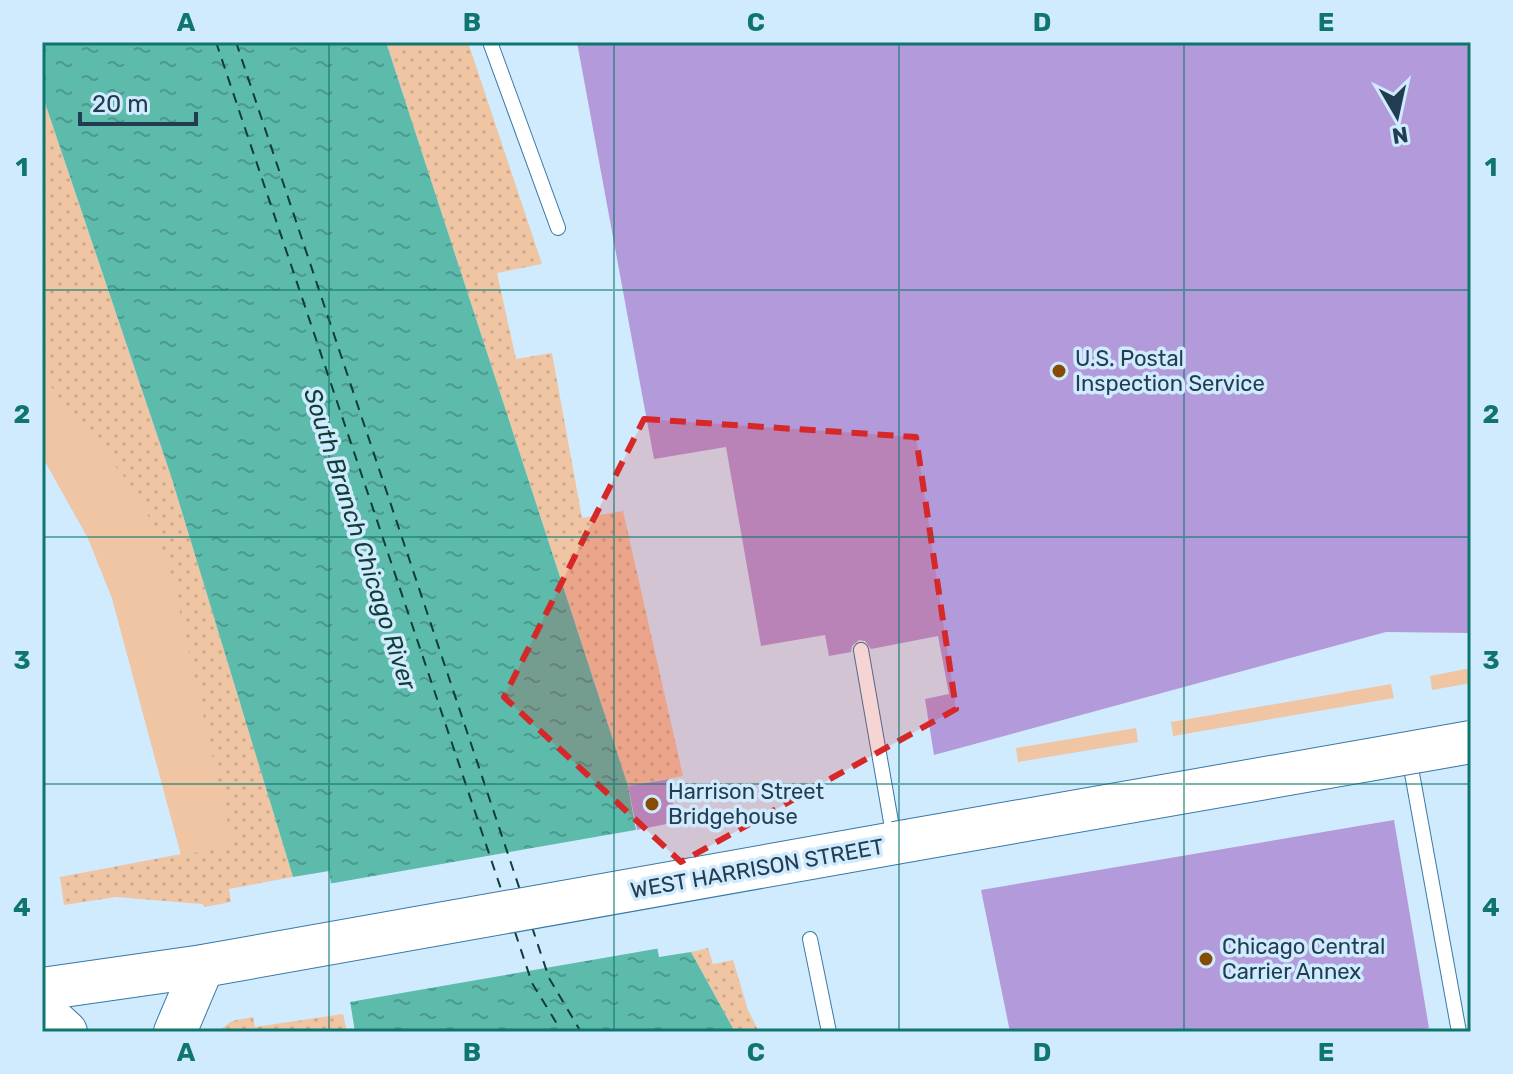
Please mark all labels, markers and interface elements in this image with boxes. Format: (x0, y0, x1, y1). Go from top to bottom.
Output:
text: A (177, 7, 196, 38)
text: B (463, 7, 481, 38)
text: C (747, 7, 765, 38)
text: D (1033, 7, 1051, 38)
text: E (1318, 7, 1334, 38)
scale bar (80, 76, 196, 126)
north arrow (1357, 76, 1437, 156)
text: 20 m (92, 90, 149, 118)
text: N (1390, 121, 1410, 150)
text: 1 (16, 152, 28, 183)
text: 1 (1485, 152, 1497, 183)
place label: U.S. Postal Inspection Service (1075, 345, 1265, 397)
marker: U.S. Postal Inspection Service (1050, 362, 1068, 380)
water label: South Branch Chicago River (298, 385, 422, 694)
text: 2 (14, 399, 30, 430)
text: 2 (1483, 399, 1499, 430)
text: 3 (13, 645, 31, 676)
text: 3 (1482, 645, 1500, 676)
place label: Harrison Street Bridgehouse (668, 778, 824, 830)
marker: Harrison Street Bridgehouse (643, 795, 661, 813)
street label: WEST HARRISON STREET (628, 833, 886, 904)
text: 4 (13, 892, 31, 923)
text: 4 (1482, 892, 1500, 923)
place label: Chicago Central Carrier Annex (1222, 933, 1385, 985)
marker: Chicago Central Carrier Annex (1197, 950, 1215, 968)
text: A (177, 1037, 196, 1068)
text: B (463, 1037, 481, 1068)
text: C (747, 1037, 765, 1068)
text: D (1033, 1037, 1051, 1068)
text: E (1318, 1037, 1334, 1068)

